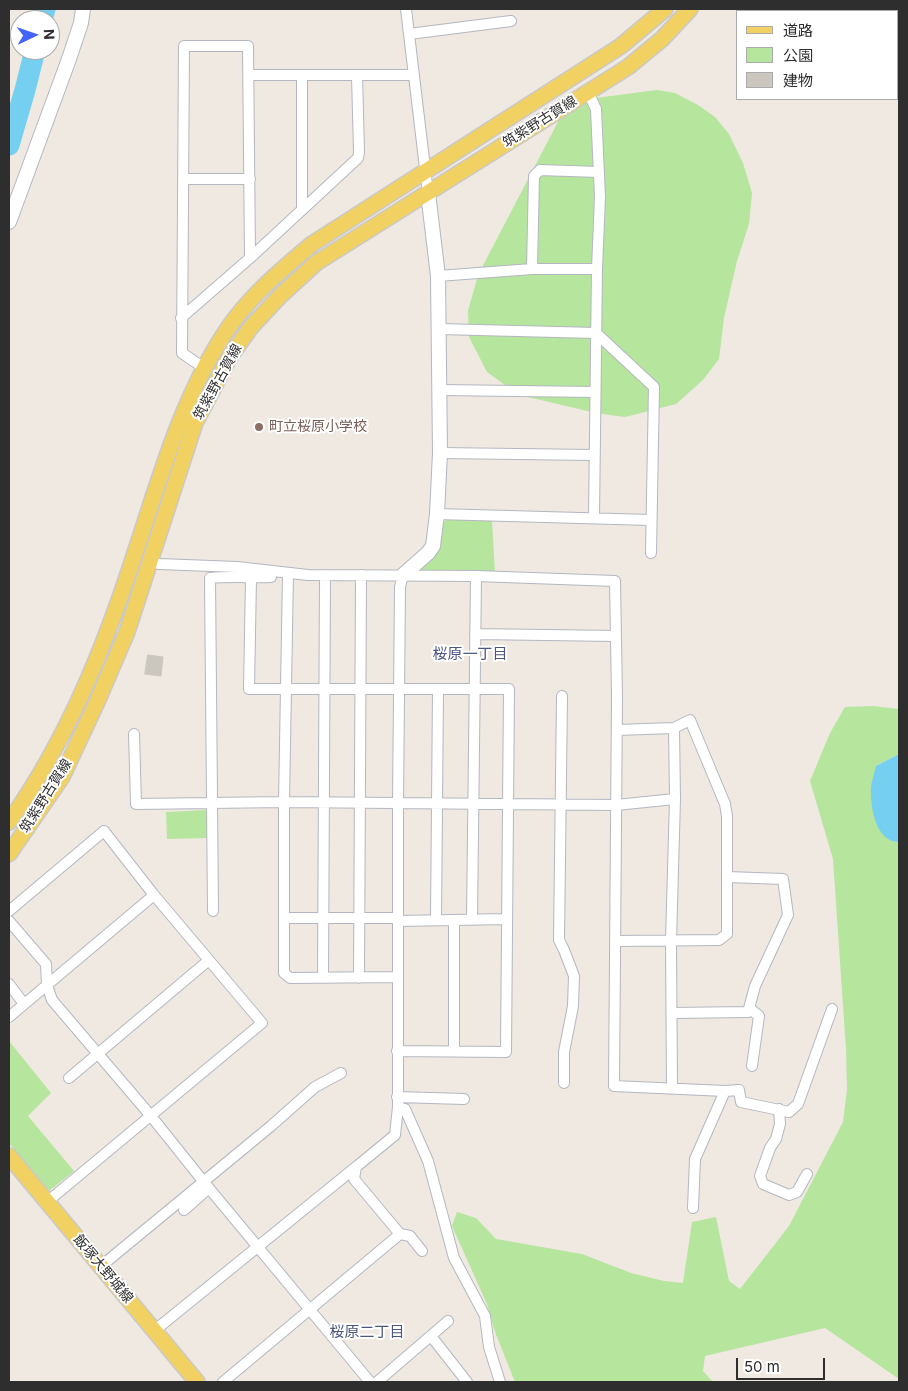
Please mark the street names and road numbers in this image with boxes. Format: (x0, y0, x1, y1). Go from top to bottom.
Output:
street label: 筑紫野古賀線 (500, 93, 580, 151)
street label: 筑紫野古賀線 (190, 341, 246, 423)
street label: 筑紫野古賀線 (17, 756, 75, 836)
street label: 飯塚大野城線 (70, 1231, 136, 1307)

